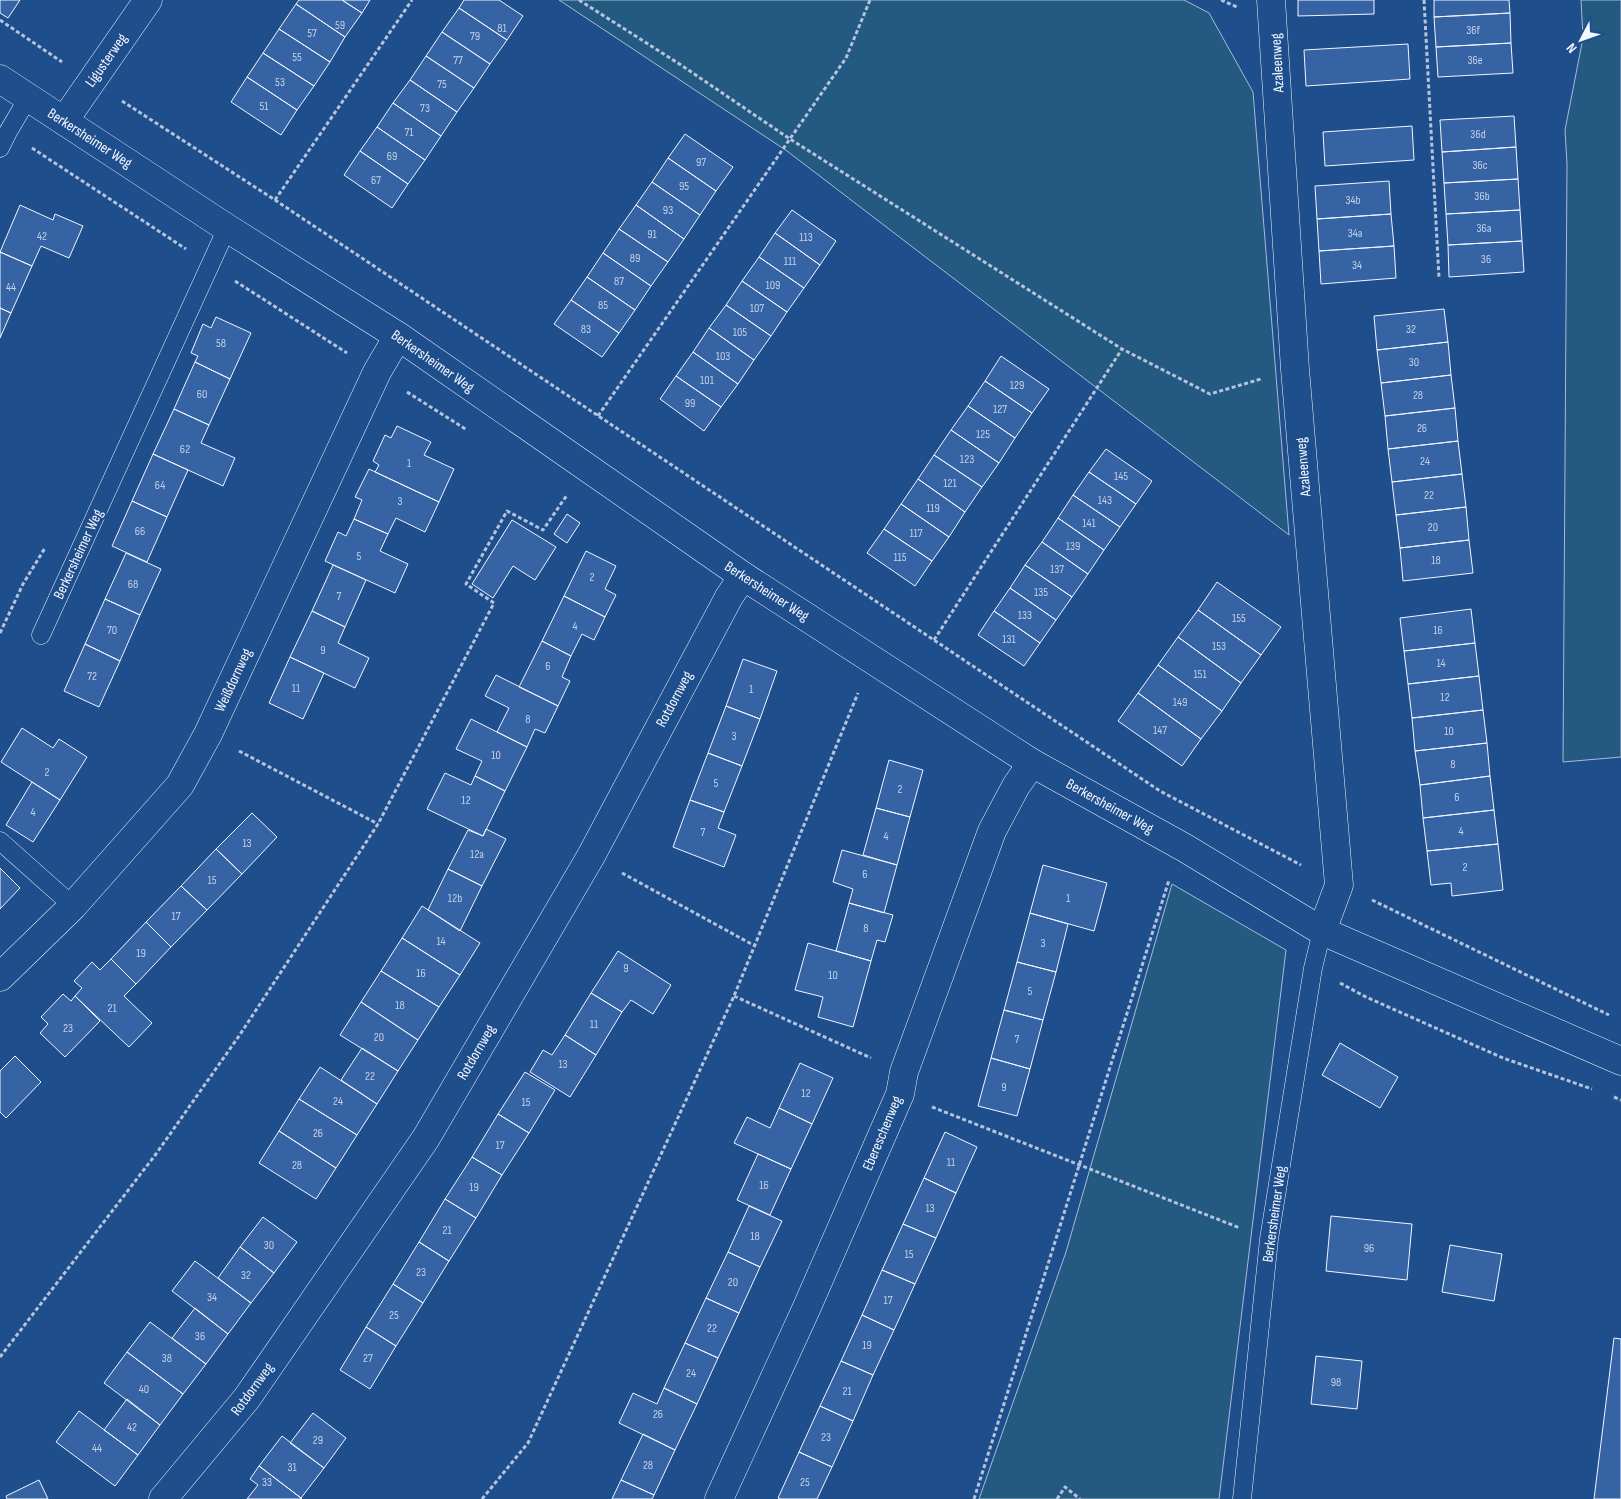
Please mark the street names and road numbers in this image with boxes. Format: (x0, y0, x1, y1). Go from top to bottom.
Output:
street label: Ligusterweg (81, 30, 132, 91)
street label: Azaleenweg (1266, 33, 1289, 94)
street label: Berkersheimer Weg (44, 104, 136, 173)
street label: Berkersheimer Weg (387, 326, 478, 397)
street label: Azaleenweg (1291, 437, 1316, 498)
street label: Berkersheimer Weg (49, 506, 108, 602)
street label: Berkersheimer Weg (721, 557, 813, 626)
street label: Weißdornweg (210, 645, 256, 715)
street label: Rotdornweg (652, 668, 697, 731)
street label: Berkersheimer Weg (1063, 775, 1157, 838)
street label: Rotdornweg (453, 1021, 500, 1083)
street label: Ebereschenweg (858, 1093, 907, 1173)
street label: Berkersheimer Weg (1258, 1165, 1291, 1263)
street label: Rotdornweg (227, 1359, 278, 1420)

